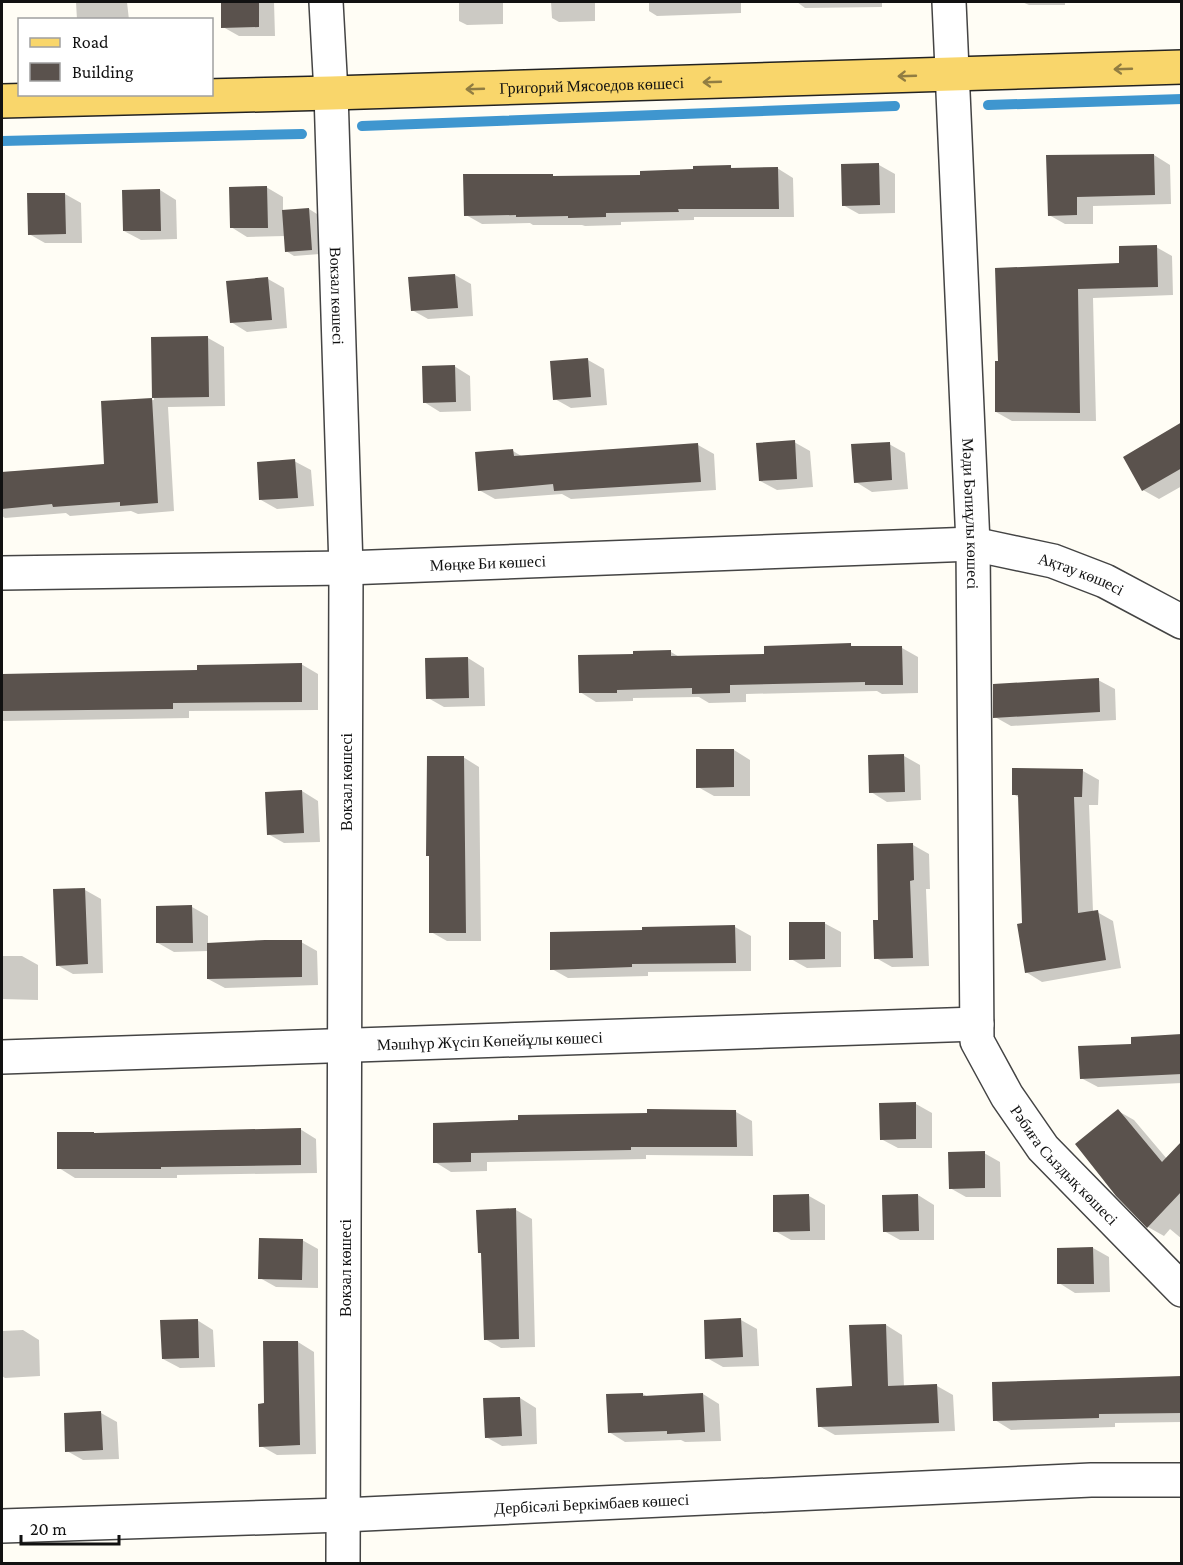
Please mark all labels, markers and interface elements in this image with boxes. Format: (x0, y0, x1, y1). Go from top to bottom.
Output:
legend (18, 18, 213, 96)
text: Road (72, 32, 109, 52)
text: Building (72, 62, 134, 82)
one-way arrow (1114, 64, 1134, 75)
one-way arrow (898, 71, 918, 82)
street label: Григорий Мясоедов көшесі (499, 74, 685, 97)
one-way arrow (703, 76, 723, 88)
one-way arrow (466, 83, 486, 95)
street label: Вокзал көшесі (327, 247, 347, 346)
street label: Мәди Бәпиұлы көшесі (960, 438, 982, 590)
street label: Ақтау көшесі (1037, 550, 1128, 598)
street label: Мөңке Би көшесі (429, 552, 547, 573)
street label: Вокзал көшесі (338, 732, 355, 831)
street label: Мәшһүр Жүсіп Көпейұлы көшесі (377, 1028, 603, 1053)
street label: Рәбиға Сыздық көшесі (1007, 1102, 1122, 1228)
street label: Вокзал көшесі (337, 1218, 354, 1317)
street label: Дербісәлі Беркімбаев көшесі (494, 1490, 690, 1517)
scale bar (21, 1508, 118, 1546)
text: 20 m (30, 1519, 67, 1539)

